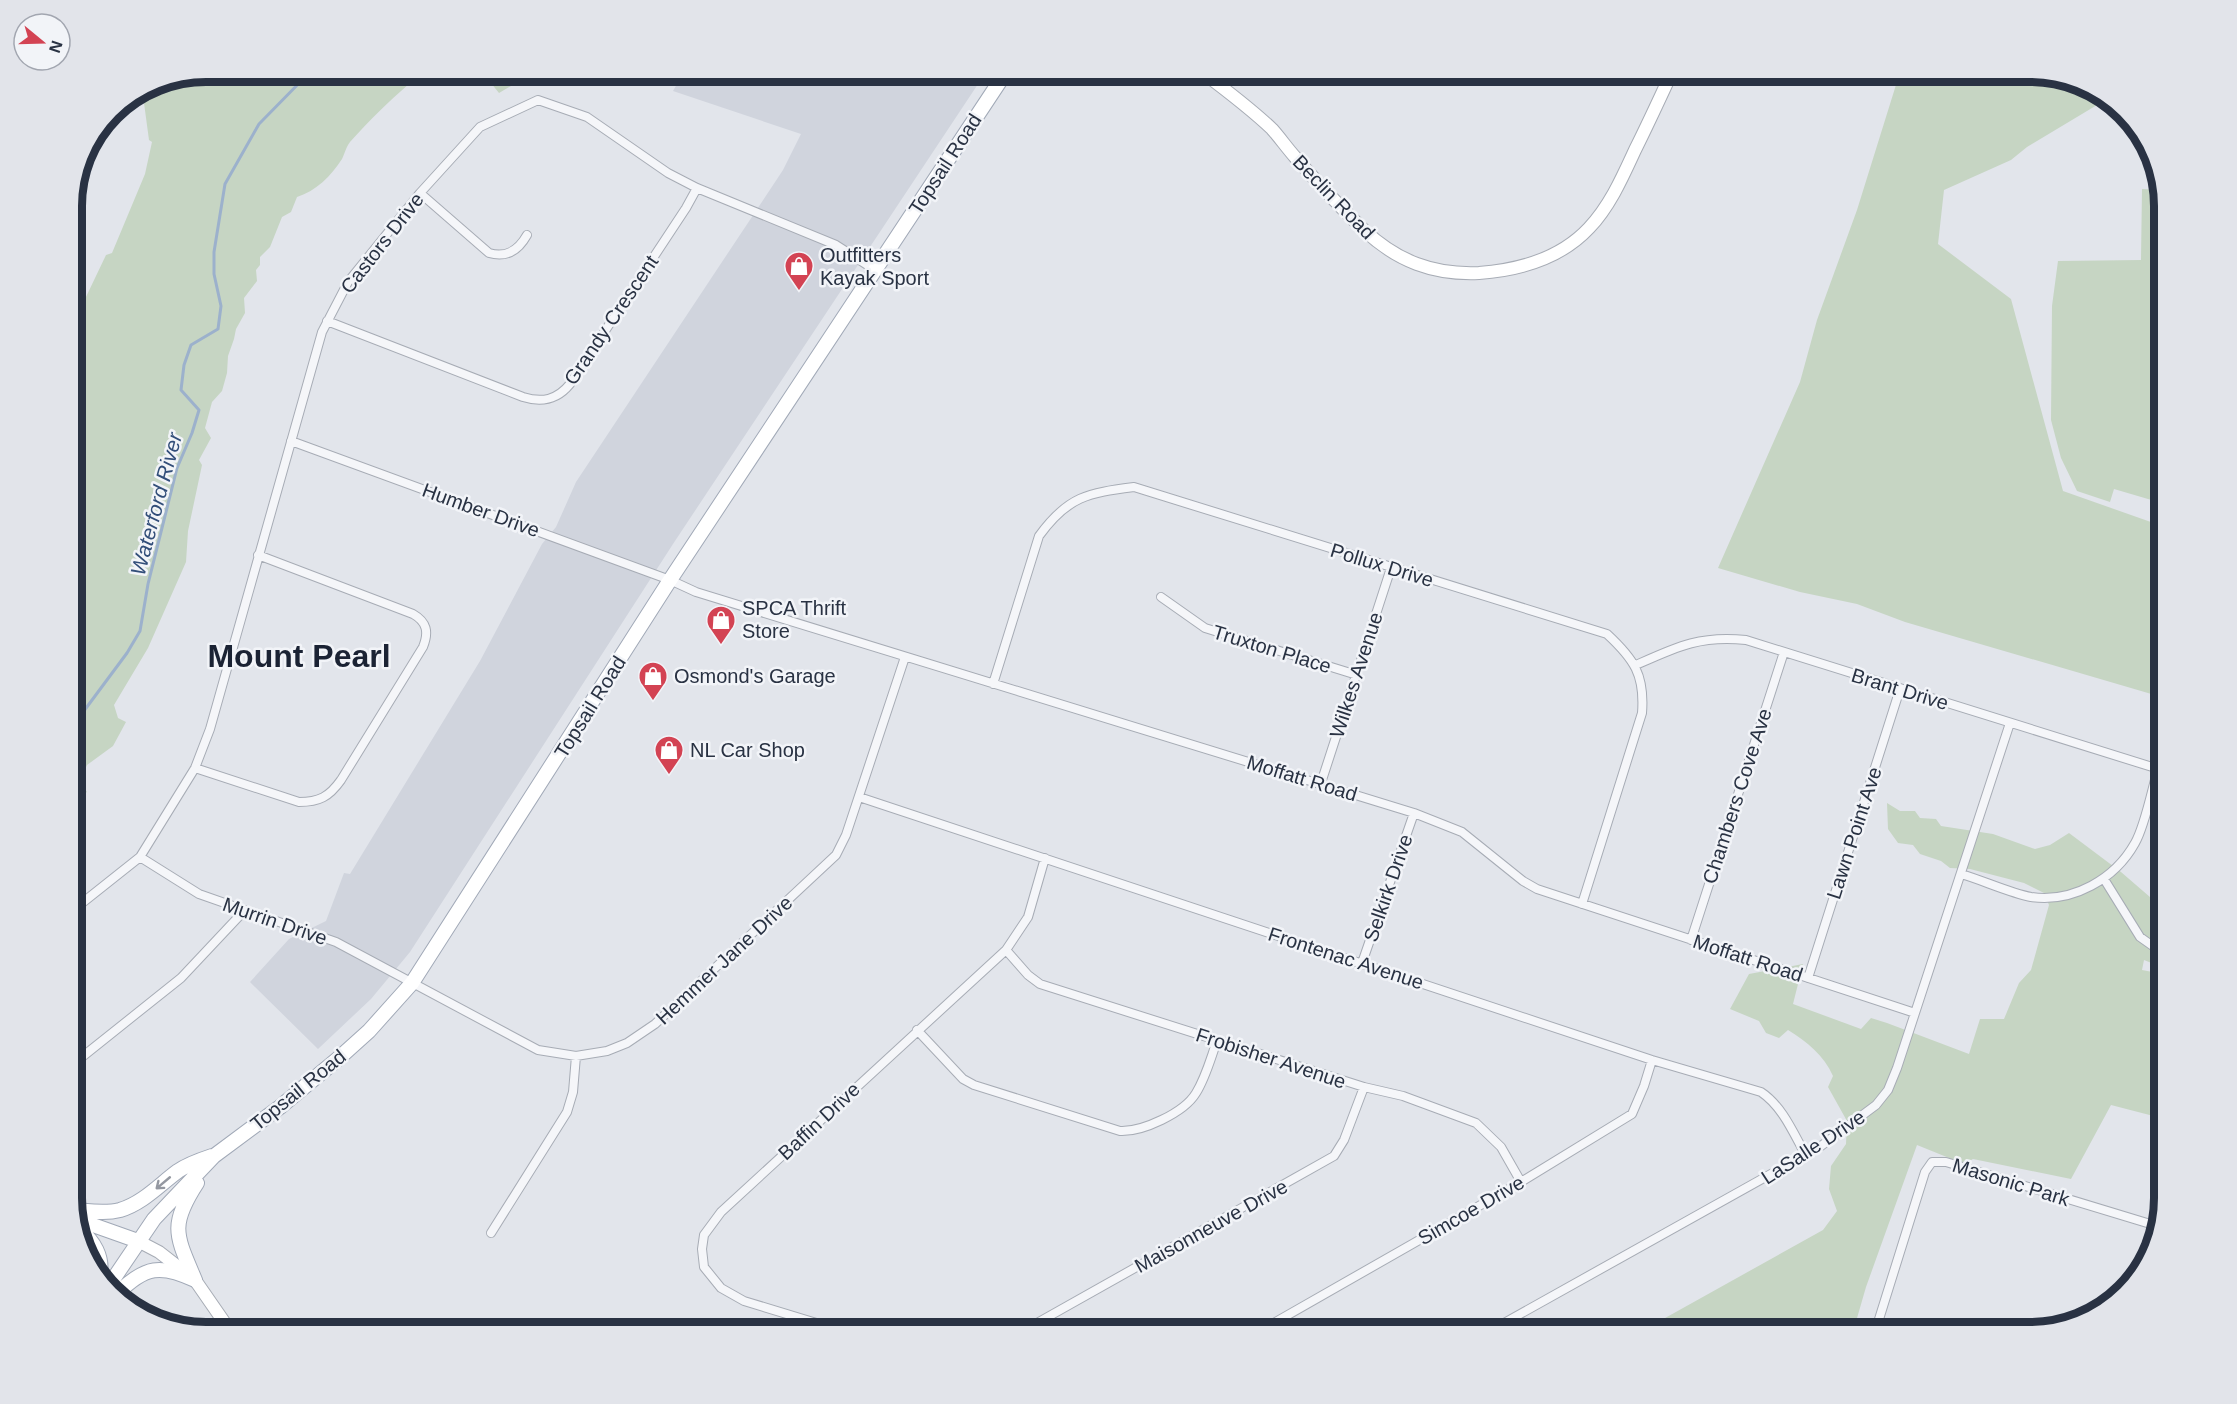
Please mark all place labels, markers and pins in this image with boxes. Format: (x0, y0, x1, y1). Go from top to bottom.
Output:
place label: Outfitters Kayak Sport (820, 244, 929, 289)
shop icon: Outfitters Kayak Sport (783, 250, 815, 292)
place label: SPCA Thrift Store (742, 597, 847, 642)
shop icon: SPCA Thrift Store (705, 604, 737, 646)
shop icon: Osmond's Garage (637, 660, 669, 702)
place label: Osmond's Garage (674, 665, 836, 687)
shop icon: NL Car Shop (653, 734, 685, 776)
place label: NL Car Shop (690, 739, 805, 761)

